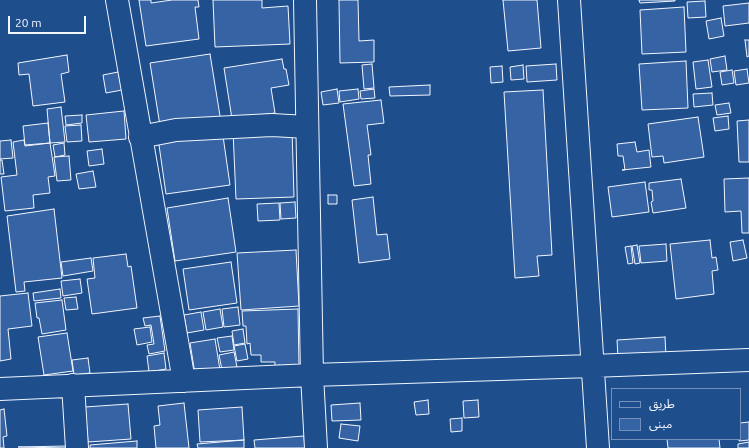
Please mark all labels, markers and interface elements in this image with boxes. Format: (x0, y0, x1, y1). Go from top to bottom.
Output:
scale bar (10, 8, 88, 34)
text: 20 m (15, 16, 42, 29)
legend (611, 388, 741, 440)
text: طريق (649, 397, 675, 410)
text: مبنى (649, 417, 672, 430)

